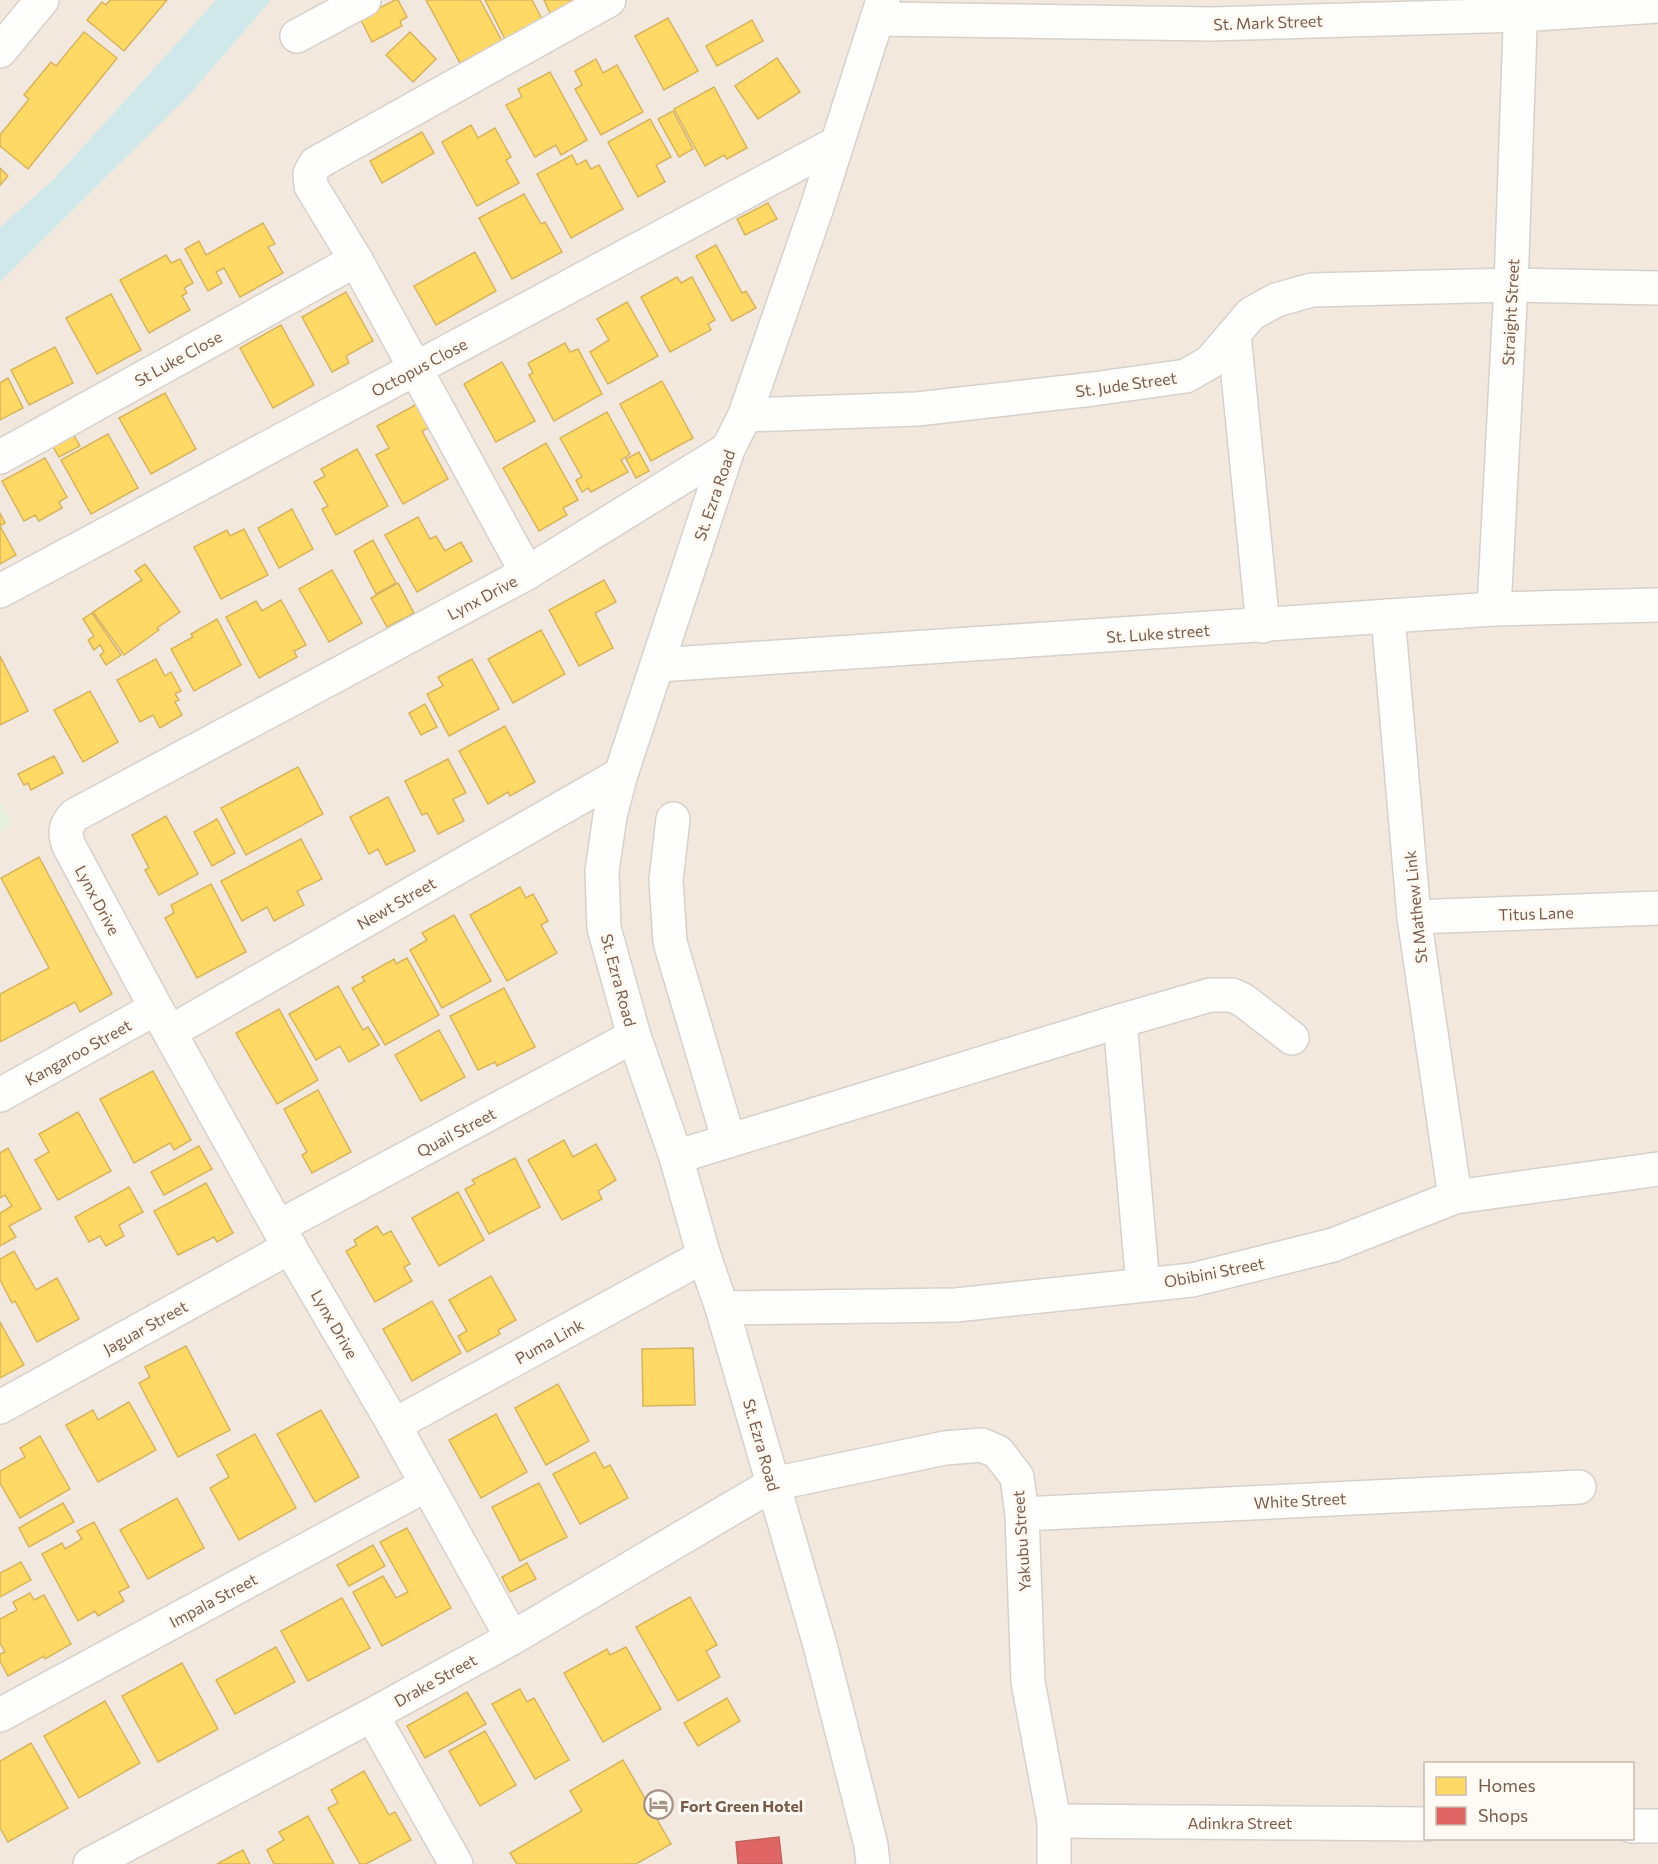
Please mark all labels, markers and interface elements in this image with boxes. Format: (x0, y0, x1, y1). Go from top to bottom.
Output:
street label: St. Mark Street (1213, 11, 1323, 33)
street label: Straight Street (1498, 258, 1522, 366)
street label: St Luke Close (131, 326, 225, 390)
street label: Octopus Close (368, 334, 470, 400)
street label: St. Jude Street (1074, 367, 1178, 401)
street label: St. Ezra Road (690, 447, 738, 543)
street label: Lynx Drive (444, 571, 520, 623)
street label: St. Luke street (1106, 620, 1211, 646)
street label: St Mathew Link (1400, 849, 1430, 964)
street label: Lynx Drive (72, 862, 124, 938)
street label: Newt Street (353, 873, 439, 933)
street label: Titus Lane (1498, 902, 1574, 924)
street label: St. Ezra Road (598, 932, 640, 1028)
street label: Kangaroo Street (21, 1015, 135, 1089)
street label: Quail Street (413, 1103, 499, 1161)
street label: Obibini Street (1162, 1253, 1266, 1291)
street label: Lynx Drive (308, 1286, 362, 1362)
street label: Jaguar Street (99, 1296, 191, 1358)
street label: Puma Link (511, 1314, 587, 1368)
street label: St. Ezra Road (740, 1397, 784, 1493)
street label: White Street (1253, 1488, 1347, 1512)
street label: Yakubu Street (1008, 1489, 1034, 1592)
street label: Impala Street (166, 1569, 261, 1631)
street label: Drake Street (390, 1649, 480, 1710)
legend (1424, 1762, 1634, 1840)
text: Homes (1478, 1774, 1536, 1796)
hotel icon: Fort Green Hotel (643, 1789, 675, 1821)
place label: Fort Green Hotel (680, 1796, 803, 1815)
text: Shops (1478, 1804, 1528, 1826)
street label: Adinkra Street (1188, 1813, 1293, 1832)

